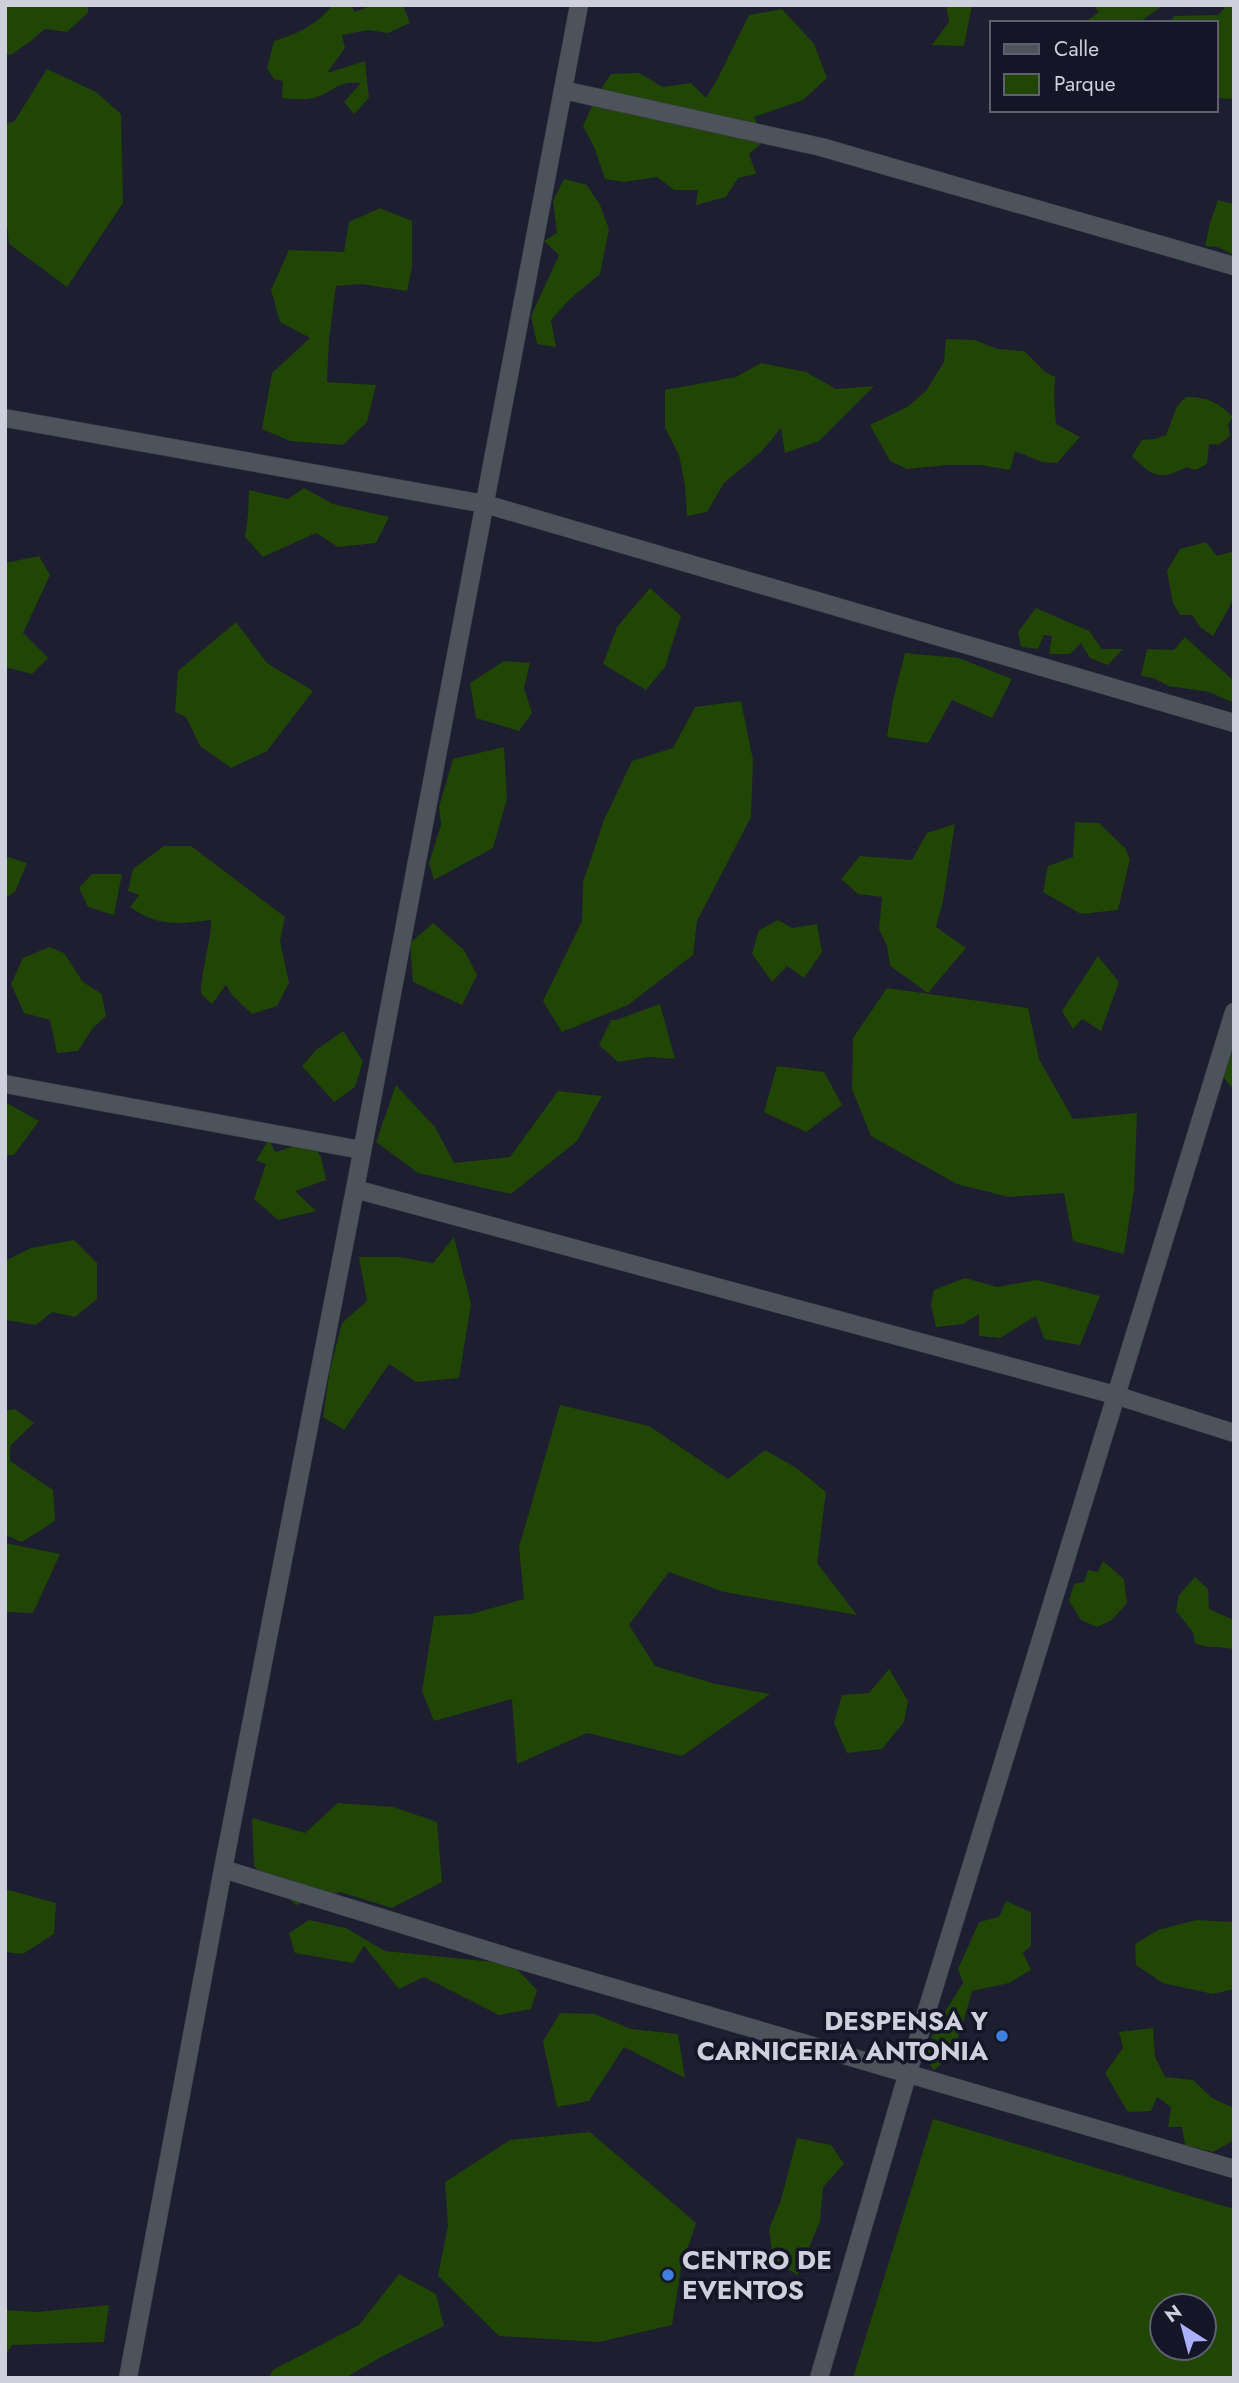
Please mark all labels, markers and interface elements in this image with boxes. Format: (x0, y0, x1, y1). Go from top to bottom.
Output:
legend (990, 21, 1218, 112)
text: Calle (1054, 34, 1099, 64)
text: Parque (1054, 69, 1116, 99)
place label: DESPENSA Y CARNICERIA ANTONIA (697, 2002, 989, 2070)
marker: DESPENSA Y CARNICERIA ANTONIA (994, 2028, 1010, 2044)
place label: CENTRO DE EVENTOS (682, 2241, 832, 2309)
marker: CENTRO DE EVENTOS (660, 2267, 676, 2283)
north arrow (1148, 2292, 1218, 2362)
text: N (1159, 2298, 1187, 2329)

